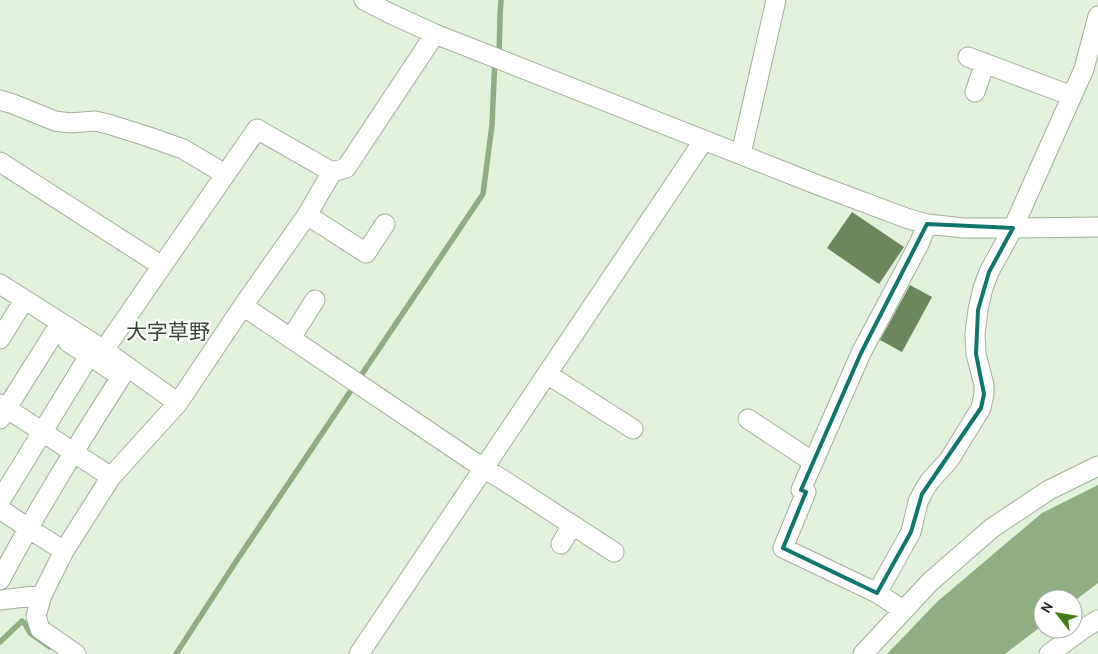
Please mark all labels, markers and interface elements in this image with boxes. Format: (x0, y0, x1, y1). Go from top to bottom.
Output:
district label: 大字草野 (126, 319, 210, 344)
north arrow (1033, 589, 1083, 639)
text: N (1037, 598, 1057, 616)

